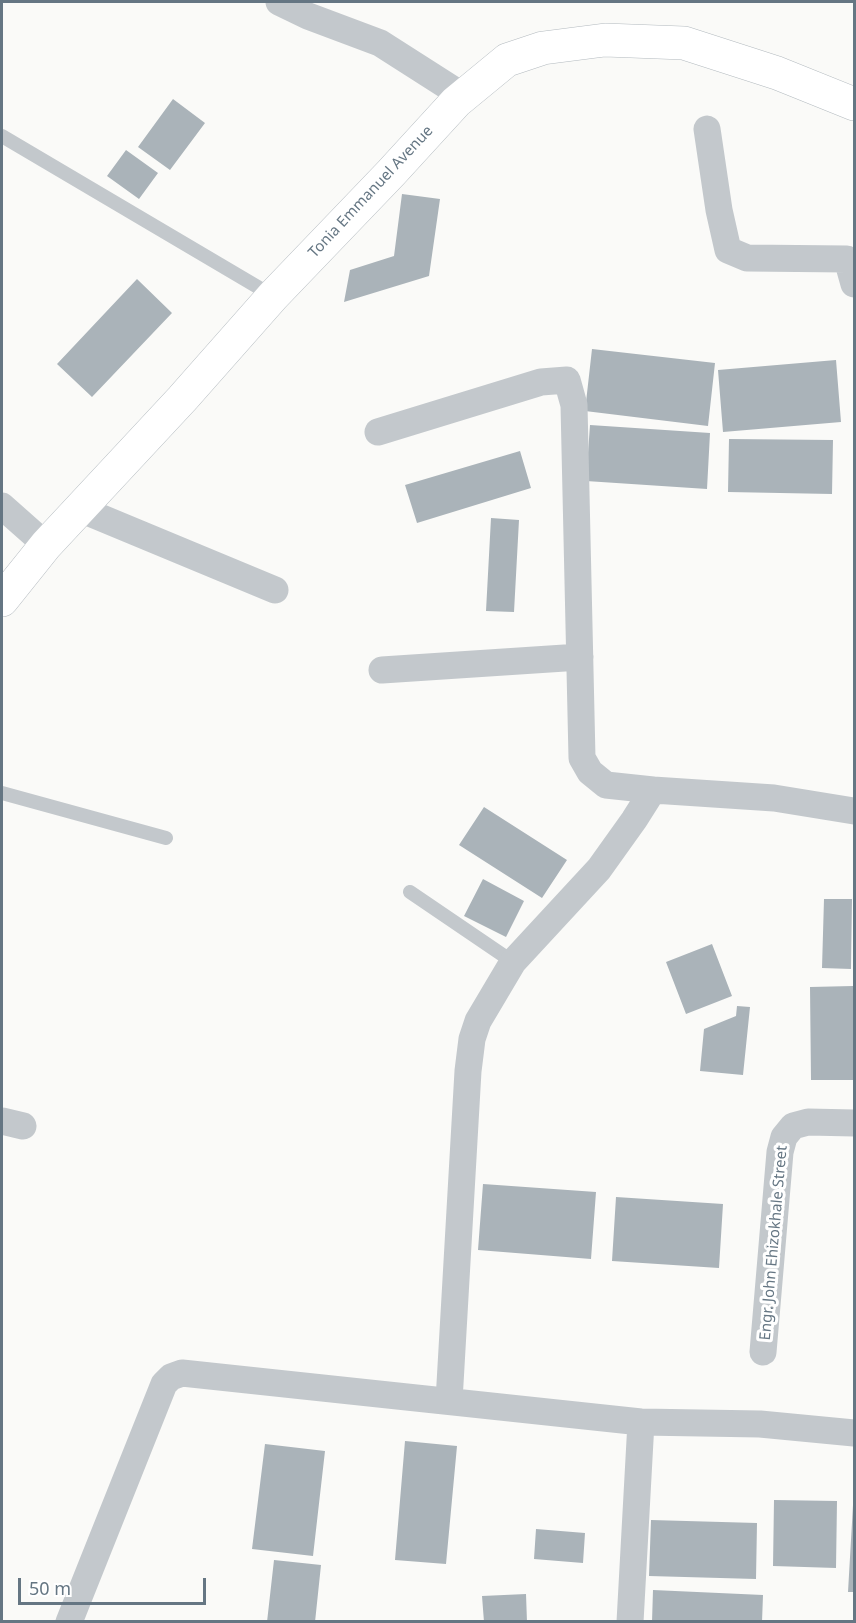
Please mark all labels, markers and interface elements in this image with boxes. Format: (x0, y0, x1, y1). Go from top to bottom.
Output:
street label: Tonia Emmanuel Avenue (305, 122, 437, 262)
street label: Engr. John Ehizokhale Street (757, 1145, 791, 1341)
scale bar (21, 1566, 208, 1604)
text: 50 m (29, 1576, 71, 1600)

